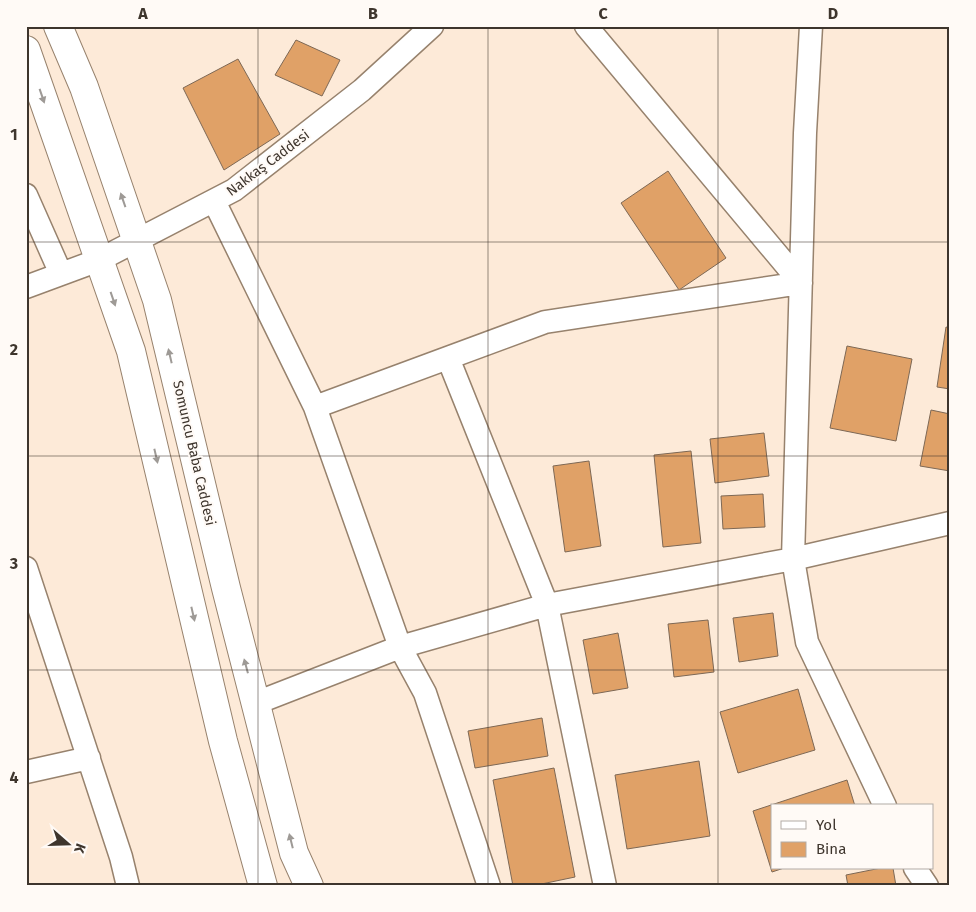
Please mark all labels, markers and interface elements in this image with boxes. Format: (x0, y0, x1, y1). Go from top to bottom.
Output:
text: A (137, 4, 148, 23)
text: B (368, 4, 378, 23)
text: C (598, 4, 608, 23)
text: D (828, 4, 838, 23)
one-way arrow (38, 89, 46, 104)
text: 1 (10, 125, 18, 144)
street label: Nakkaş Caddesi (223, 126, 313, 200)
one-way arrow (118, 193, 126, 208)
one-way arrow (109, 292, 117, 307)
text: 2 (10, 340, 18, 359)
one-way arrow (166, 348, 174, 363)
street label: Somuncu Baba Caddesi (169, 379, 219, 527)
one-way arrow (152, 448, 160, 463)
text: 3 (9, 554, 18, 573)
one-way arrow (189, 606, 197, 621)
one-way arrow (242, 659, 250, 674)
text: 4 (9, 768, 19, 787)
legend (771, 804, 934, 870)
text: Yol (816, 816, 837, 834)
north arrow (42, 820, 92, 870)
one-way arrow (287, 833, 295, 848)
text: Bina (816, 840, 846, 858)
text: K (70, 841, 89, 856)

